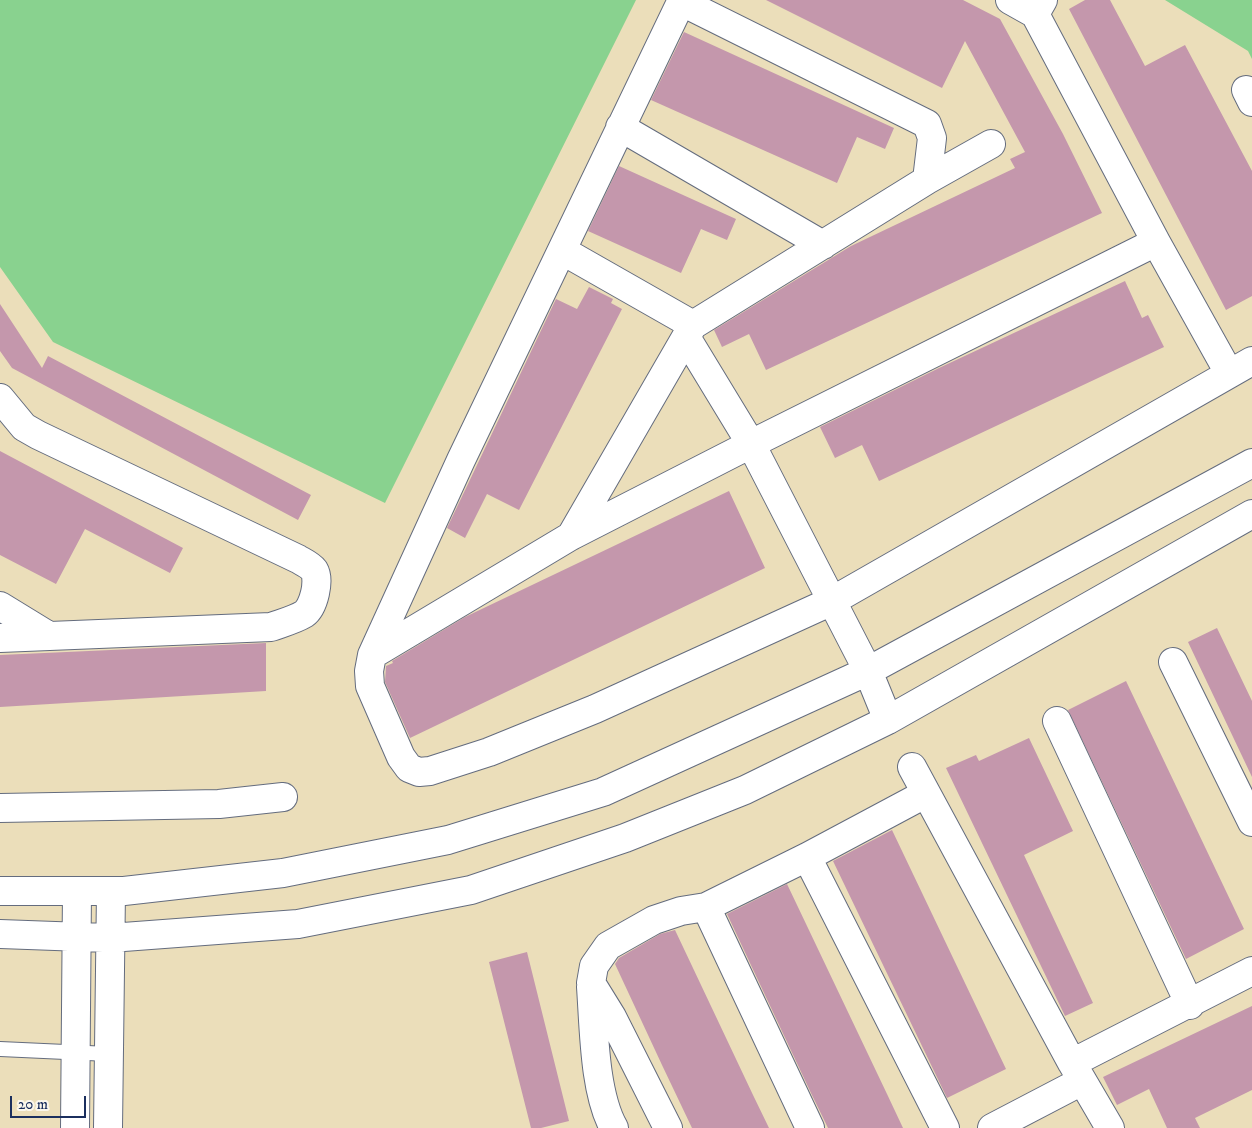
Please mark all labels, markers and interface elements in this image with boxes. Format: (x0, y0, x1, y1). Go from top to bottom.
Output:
scale bar (12, 1086, 89, 1118)
text: 20 m (18, 1095, 48, 1114)

